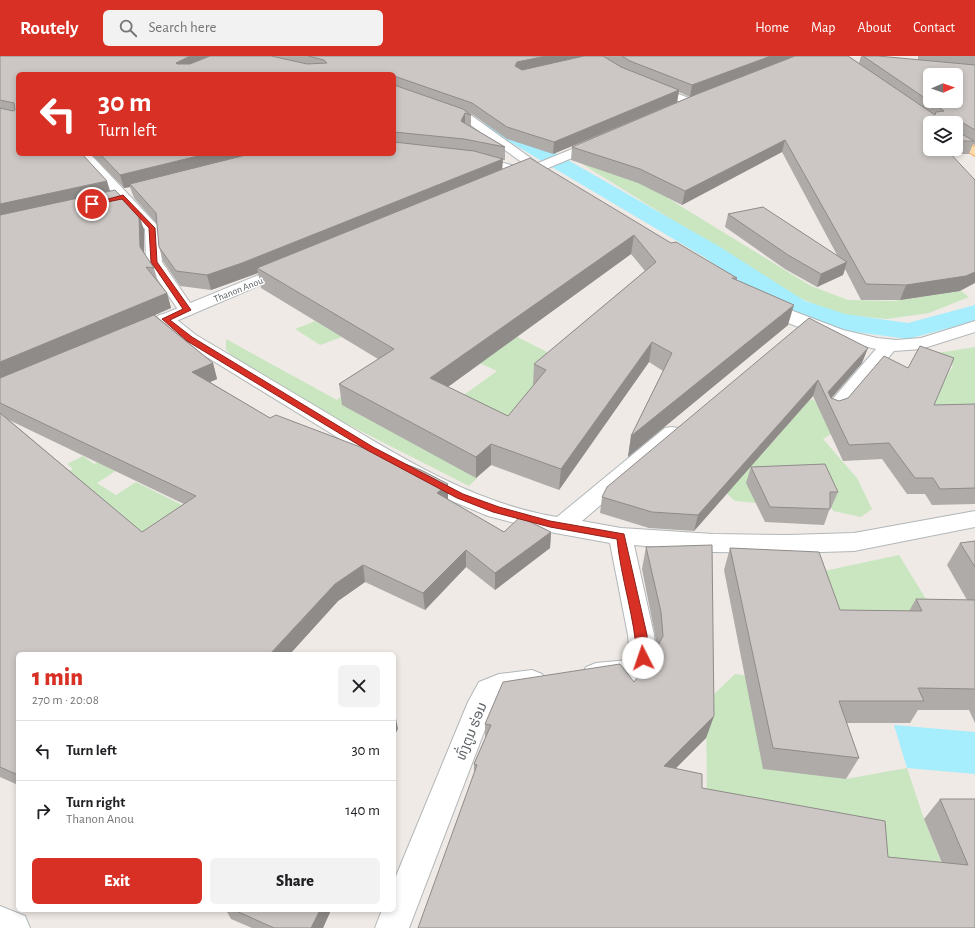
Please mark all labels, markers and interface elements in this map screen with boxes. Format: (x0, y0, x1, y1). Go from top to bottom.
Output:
search box (103, 10, 383, 46)
icon: search (117, 17, 139, 39)
text: Routely (20, 19, 79, 38)
text: Search here (149, 20, 216, 35)
text: Home (755, 21, 789, 35)
text: Map (811, 21, 835, 35)
text: About (857, 21, 891, 35)
text: Contact (913, 21, 955, 35)
north arrow (923, 68, 963, 108)
map controls (923, 68, 963, 156)
icon: left (32, 88, 84, 140)
text: 30 m (98, 89, 151, 117)
button: layers (923, 116, 963, 156)
text: Turn left (98, 122, 157, 140)
pin (75, 187, 109, 221)
icon: arrive (81, 193, 103, 215)
street label: Thanon Anou (212, 276, 264, 304)
position arrow (622, 637, 664, 679)
button: close (338, 665, 380, 707)
text: 1 min (32, 666, 83, 690)
text: 270 m · 20:08 (32, 694, 99, 707)
street label: ທົ່ງຕູມ ຮ່ອມ (450, 699, 491, 763)
icon: left (32, 740, 54, 762)
text: Turn left (66, 743, 117, 758)
text: 30 m (351, 743, 380, 758)
text: Turn right (66, 795, 125, 810)
icon: right (32, 800, 54, 822)
text: 140 m (345, 803, 380, 818)
text: Thanon Anou (66, 813, 134, 826)
button: Exit (32, 858, 202, 904)
button: Share (210, 858, 380, 904)

